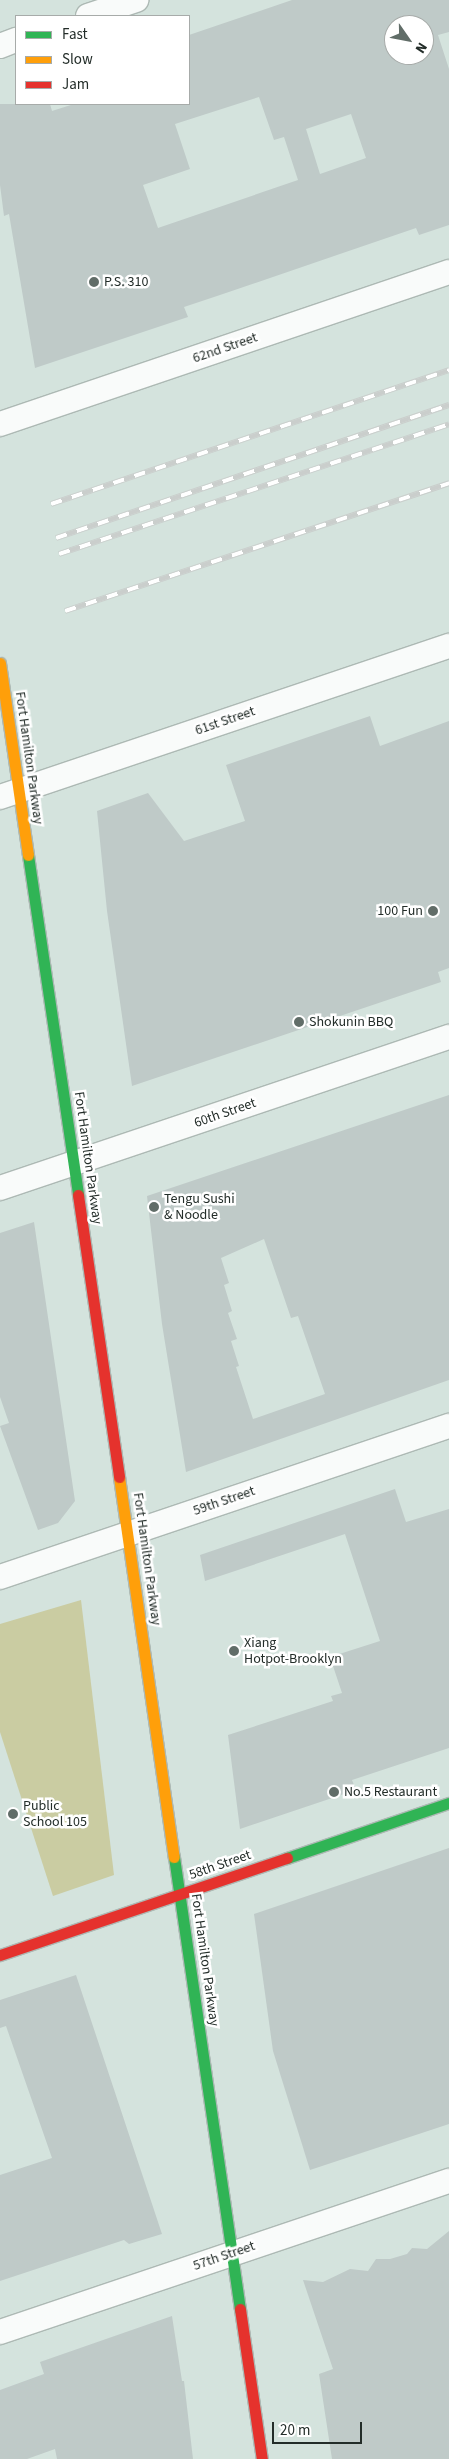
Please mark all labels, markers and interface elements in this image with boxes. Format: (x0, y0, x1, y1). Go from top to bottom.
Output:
legend (15, 15, 190, 105)
north arrow (384, 15, 434, 65)
text: Fast (62, 24, 88, 45)
text: N (410, 38, 432, 57)
text: Slow (62, 49, 93, 70)
text: Jam (62, 74, 89, 95)
place label: P.S. 310 (104, 274, 148, 290)
marker: P.S. 310 (88, 276, 100, 288)
street label: 62nd Street (190, 329, 260, 367)
street label: Fort Hamilton Parkway (11, 691, 47, 825)
street label: 61st Street (193, 703, 257, 739)
place label: 100 Fun (377, 903, 423, 919)
marker: 100 Fun (427, 905, 439, 917)
place label: Shokunin BBQ (309, 1014, 393, 1030)
marker: Shokunin BBQ (293, 1016, 305, 1028)
street label: Fort Hamilton Parkway (70, 1091, 106, 1225)
street label: 60th Street (192, 1095, 258, 1131)
place label: Tengu Sushi & Noodle (164, 1191, 235, 1224)
marker: Tengu Sushi & Noodle (148, 1201, 160, 1213)
street label: 59th Street (191, 1483, 257, 1519)
street label: Fort Hamilton Parkway (129, 1492, 165, 1626)
place label: Xiang Hotpot-Brooklyn (244, 1635, 342, 1668)
marker: Xiang Hotpot-Brooklyn (228, 1645, 240, 1657)
place label: No.5 Restaurant (344, 1784, 437, 1800)
marker: No.5 Restaurant (328, 1786, 340, 1798)
place label: Public School 105 (23, 1798, 87, 1830)
marker: Public School 105 (7, 1808, 19, 1820)
street label: 58th Street (187, 1847, 253, 1883)
street label: Fort Hamilton Parkway (187, 1893, 223, 2027)
street label: 57th Street (191, 2238, 257, 2274)
scale bar (274, 2412, 364, 2444)
text: 20 m (280, 2420, 310, 2441)

